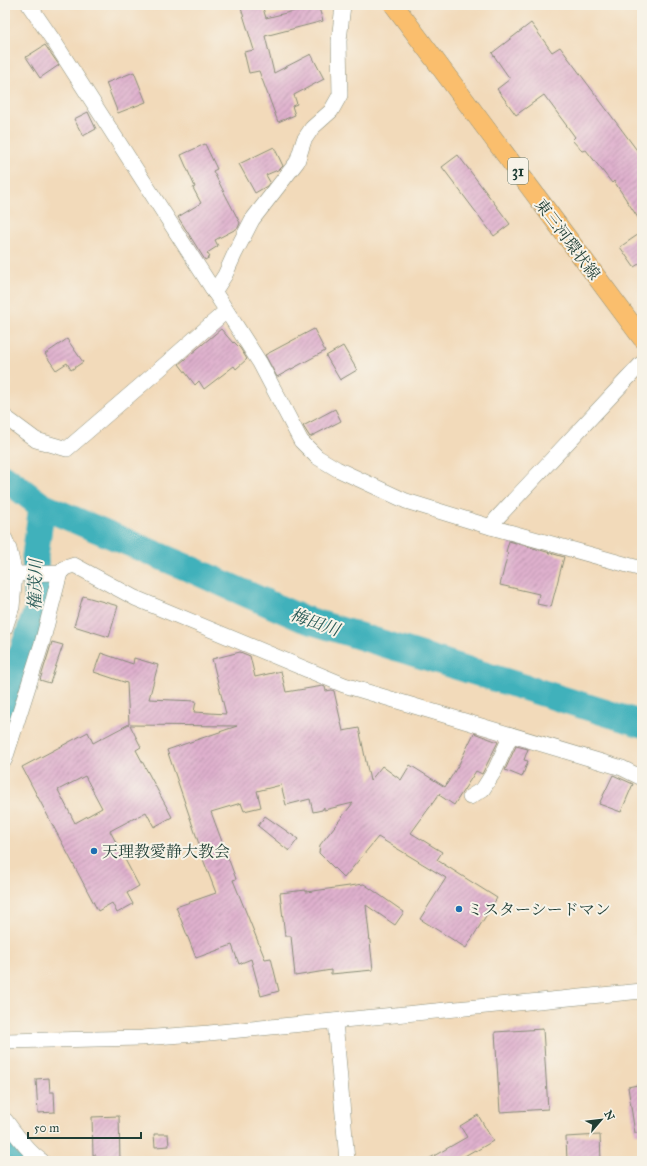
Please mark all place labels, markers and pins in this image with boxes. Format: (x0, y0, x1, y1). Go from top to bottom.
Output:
place label: 天理教愛静大教会 (102, 842, 230, 861)
marker: 天理教愛静大教会 (89, 846, 99, 856)
place label: ミスターシードマン (467, 900, 611, 919)
marker: ミスターシードマン (454, 904, 464, 914)

